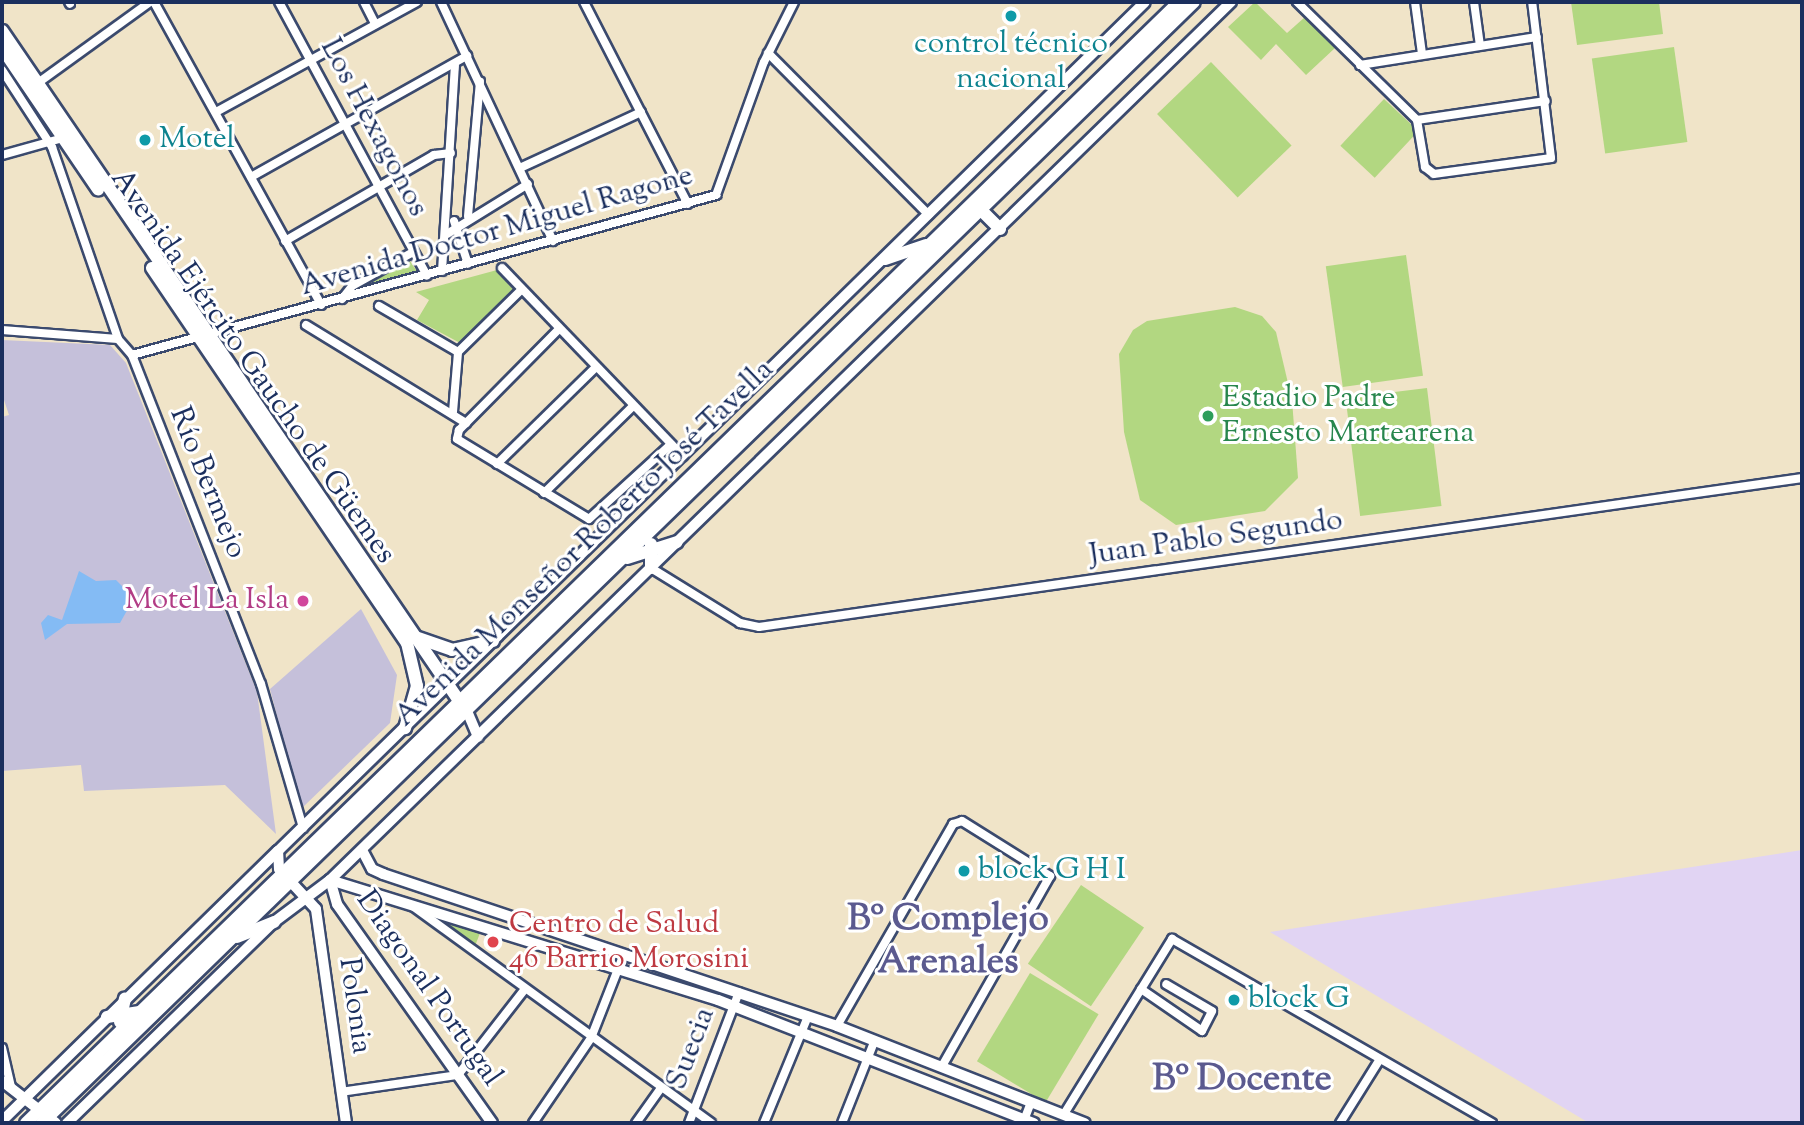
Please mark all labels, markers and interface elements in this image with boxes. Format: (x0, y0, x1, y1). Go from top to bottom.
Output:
marker: control técnico nacional (1003, 8, 1019, 24)
place label: control técnico nacional (914, 27, 1108, 97)
street label: Los Hexagonos (311, 33, 435, 223)
place label: Motel (159, 122, 235, 158)
marker: Motel (137, 132, 153, 148)
street label: Avenida Doctor Miguel Ragone (297, 159, 697, 305)
street label: Avenida Ejército Gaucho de Güemes (101, 163, 403, 571)
street label: Avenida Monseñor Roberto José Tavella (388, 353, 782, 735)
place label: Estadio Padre Ernesto Martearena (1222, 381, 1474, 452)
street label: Río Bermejo (160, 402, 254, 564)
marker: Estadio Padre Ernesto Martearena (1200, 408, 1216, 424)
street label: Juan Pablo Segundo (1087, 503, 1345, 575)
place label: Motel La Isla (125, 583, 289, 619)
marker: Motel La Isla (295, 593, 311, 609)
place label: block G H I (978, 853, 1126, 889)
marker: block G H I (956, 863, 972, 879)
street label: Diagonal Portugal (347, 884, 509, 1094)
district label: Bº Complejo Arenales (847, 899, 1049, 986)
place label: Centro de Salud 46 Barrio Morosini (509, 907, 749, 978)
marker: Centro de Salud 46 Barrio Morosini (483, 932, 503, 952)
street label: Polonia (329, 956, 379, 1056)
place label: block G (1248, 982, 1349, 1018)
marker: block G (1226, 992, 1242, 1008)
street label: Suecia (660, 1003, 724, 1095)
district label: Bº Docente (1152, 1058, 1332, 1102)

